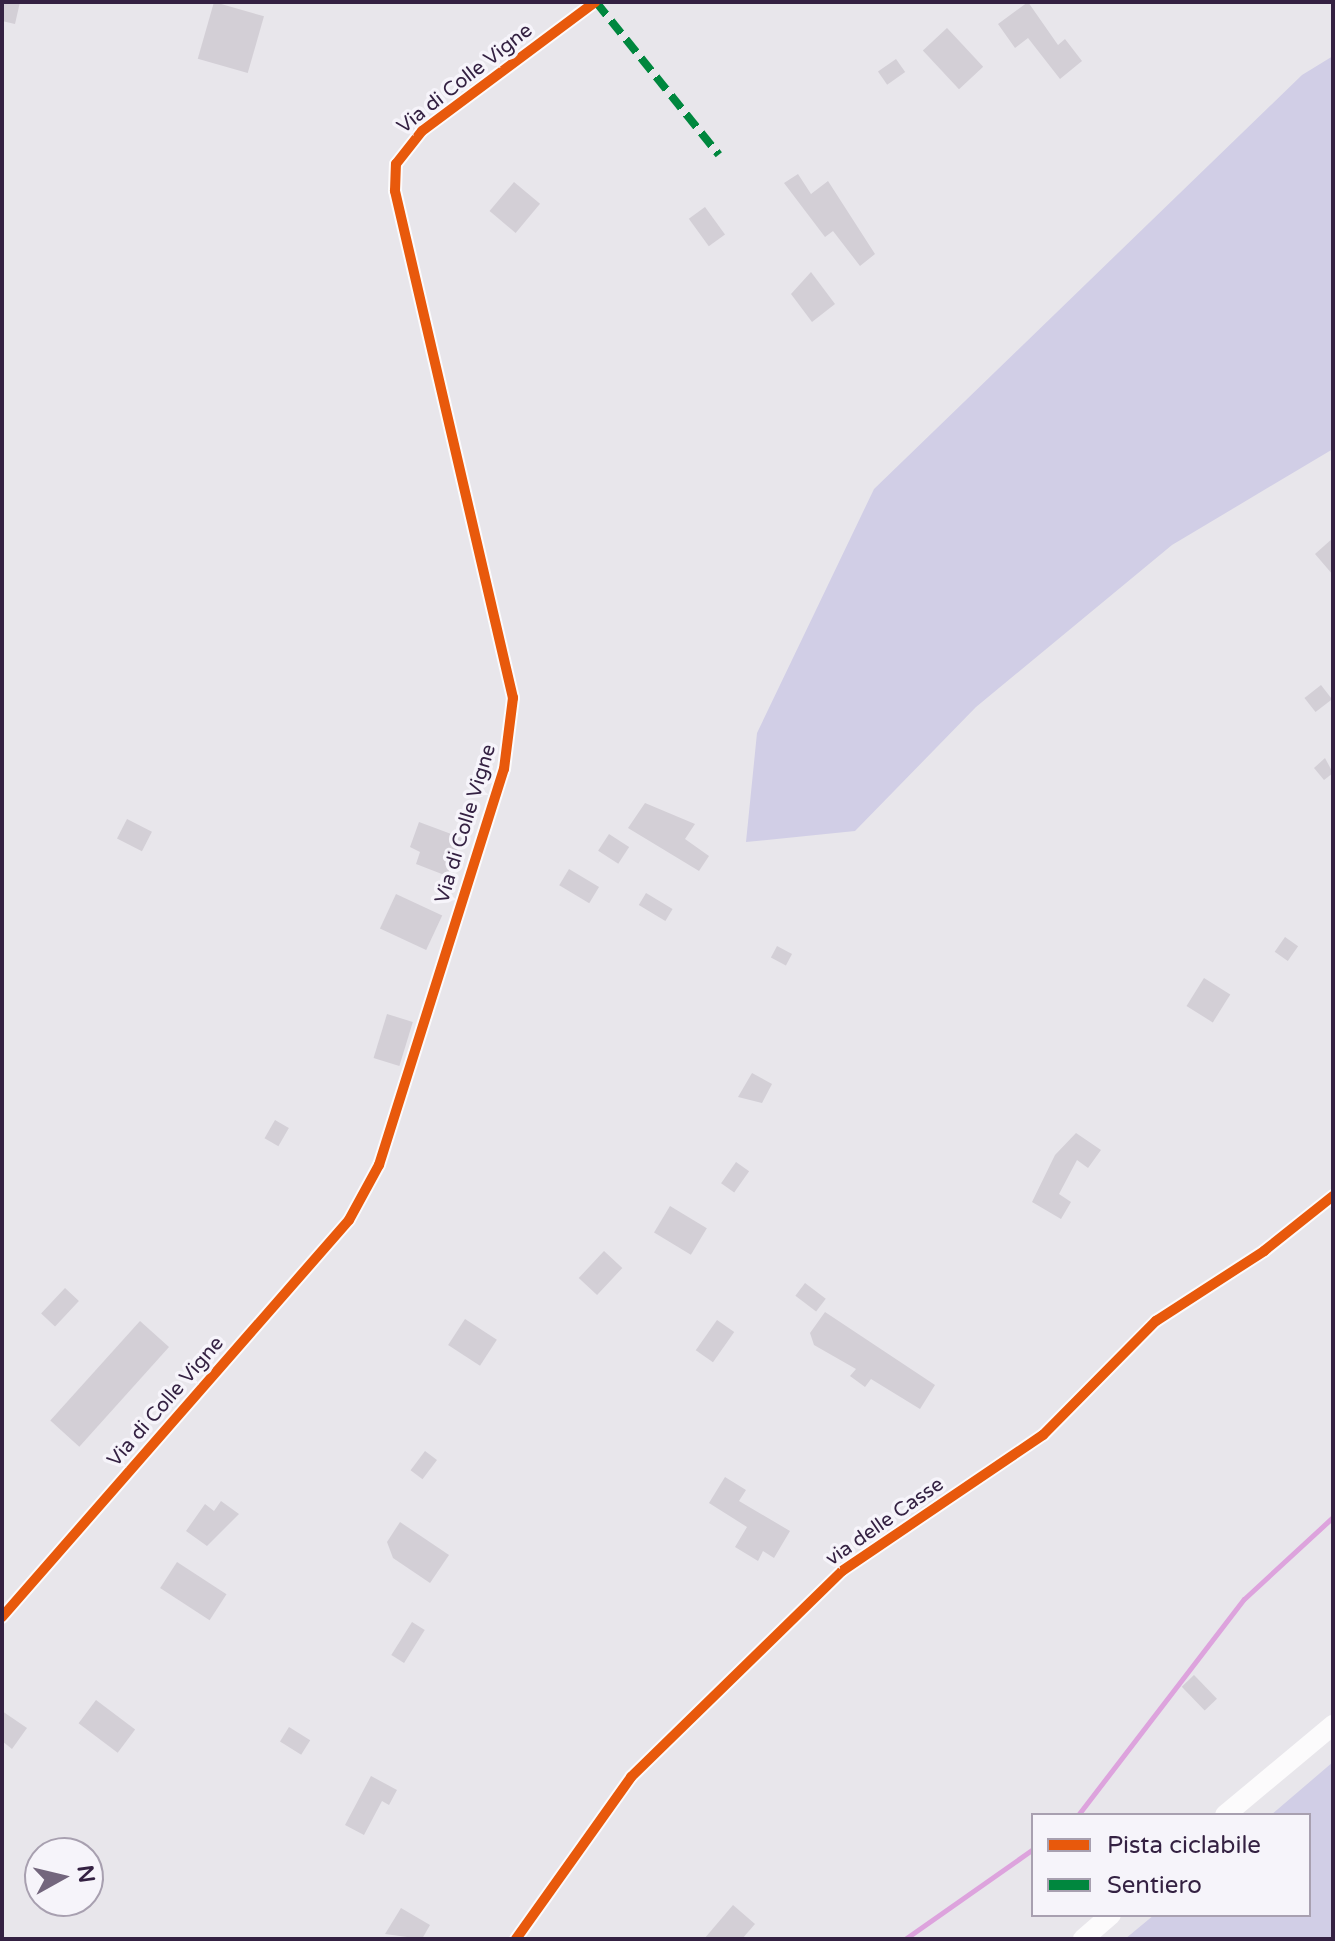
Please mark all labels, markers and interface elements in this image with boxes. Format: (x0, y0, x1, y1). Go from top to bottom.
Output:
street label: Via di Colle Vigne (393, 19, 537, 139)
street label: Via di Colle Vigne (430, 742, 502, 906)
street label: Via di Colle Vigne (103, 1332, 229, 1472)
street label: via delle Casse (822, 1473, 948, 1571)
legend (1031, 1813, 1311, 1917)
text: Pista ciclabile (1107, 1831, 1261, 1860)
north arrow (24, 1837, 104, 1917)
text: N (72, 1863, 100, 1884)
text: Sentiero (1107, 1871, 1202, 1900)

